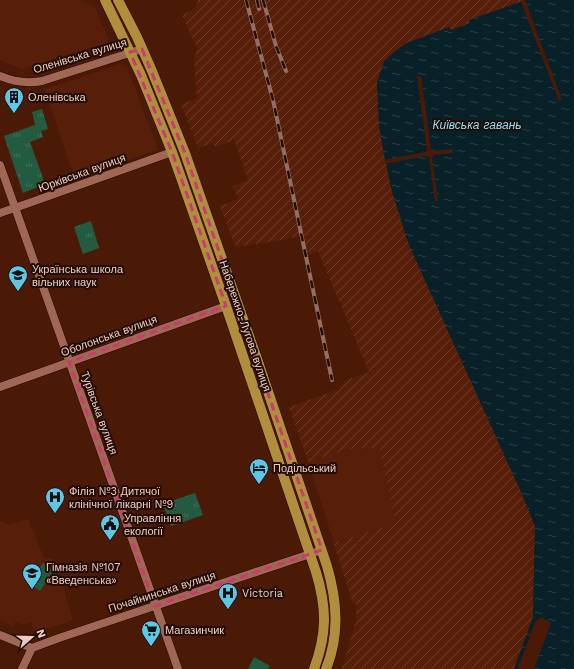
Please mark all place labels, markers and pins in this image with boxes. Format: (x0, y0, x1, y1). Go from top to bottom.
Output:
building icon: Оленівська (3, 86, 25, 114)
place label: Оленівська (28, 91, 86, 104)
place label: Українська школа вільних наук (32, 263, 124, 289)
school or university icon: Українська школа вільних наук (7, 264, 29, 292)
hotel icon: Подільський (248, 457, 270, 485)
place label: Подільський (273, 462, 336, 475)
place label: Філія №3 Дитячої клінічної лікарні №9 (69, 485, 174, 511)
hospital icon: Філія №3 Дитячої клінічної лікарні №9 (44, 486, 66, 514)
place label: Управління екології (124, 512, 181, 538)
public building icon: Управління екології (99, 513, 121, 541)
place label: Гімназія №107 «Введенська» (46, 561, 120, 587)
school or university icon: Гімназія №107 «Введенська» (21, 562, 43, 590)
hospital icon: Victoria (217, 582, 239, 610)
place label: Victoria (242, 587, 283, 600)
supermarket icon: Магазинчик (140, 619, 162, 647)
place label: Магазинчик (165, 624, 224, 637)

